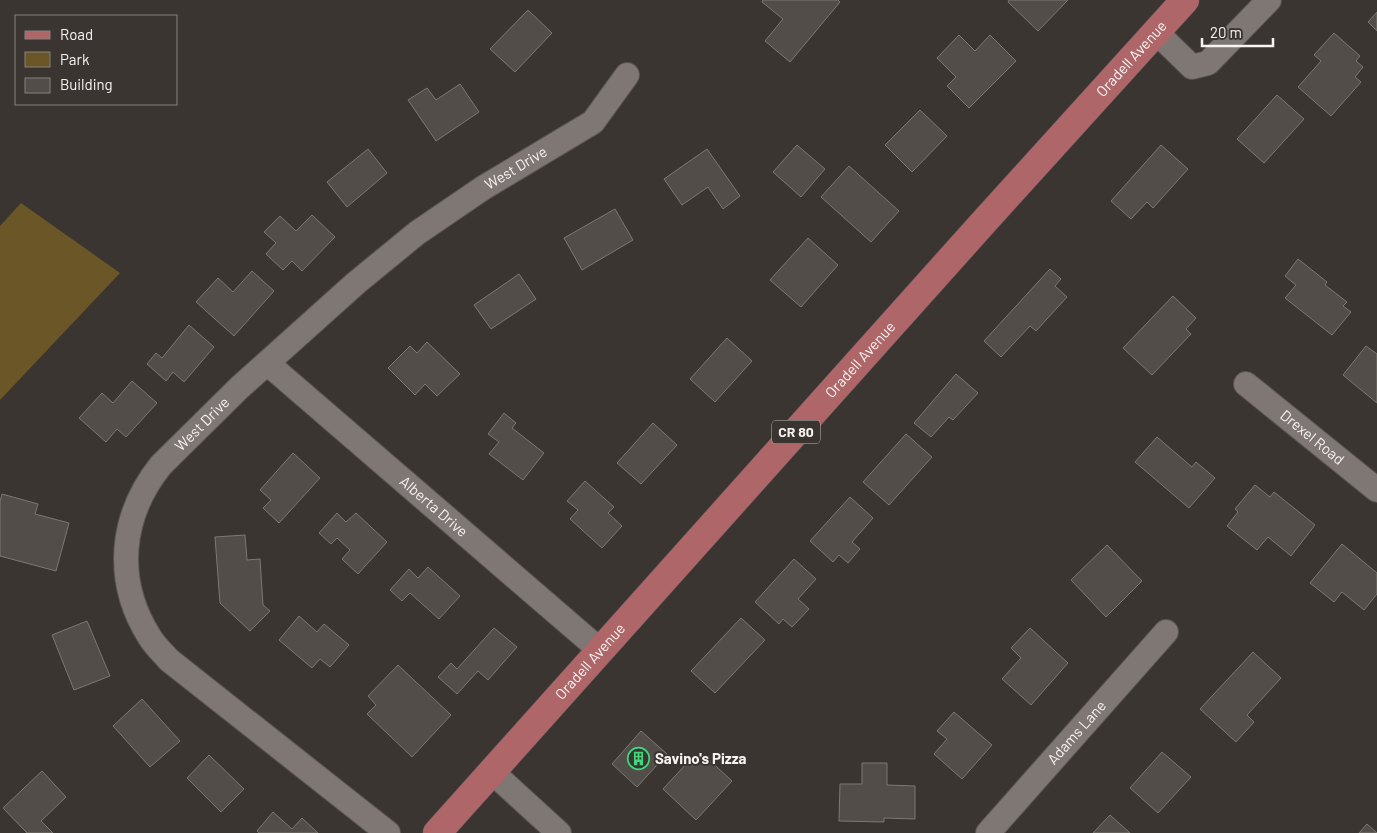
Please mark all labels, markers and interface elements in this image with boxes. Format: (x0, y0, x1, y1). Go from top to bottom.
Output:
legend (15, 15, 178, 105)
scale bar (1202, 15, 1273, 47)
street label: Oradell Avenue (1092, 17, 1170, 100)
text: 20 m (1210, 23, 1242, 41)
text: Road (60, 25, 93, 43)
text: Park (60, 50, 90, 68)
text: Building (60, 75, 113, 93)
street label: West Drive (481, 142, 550, 193)
street label: Oradell Avenue (821, 317, 899, 401)
street label: West Drive (171, 393, 233, 454)
street label: Drexel Road (1277, 405, 1348, 468)
road number: CR 80 (772, 421, 820, 444)
street label: Alberta Drive (397, 472, 472, 540)
street label: Oradell Avenue (551, 619, 628, 703)
street label: Adams Lane (1043, 696, 1109, 768)
building icon: Savino's Pizza (627, 747, 651, 771)
place label: Savino's Pizza (655, 749, 747, 767)

